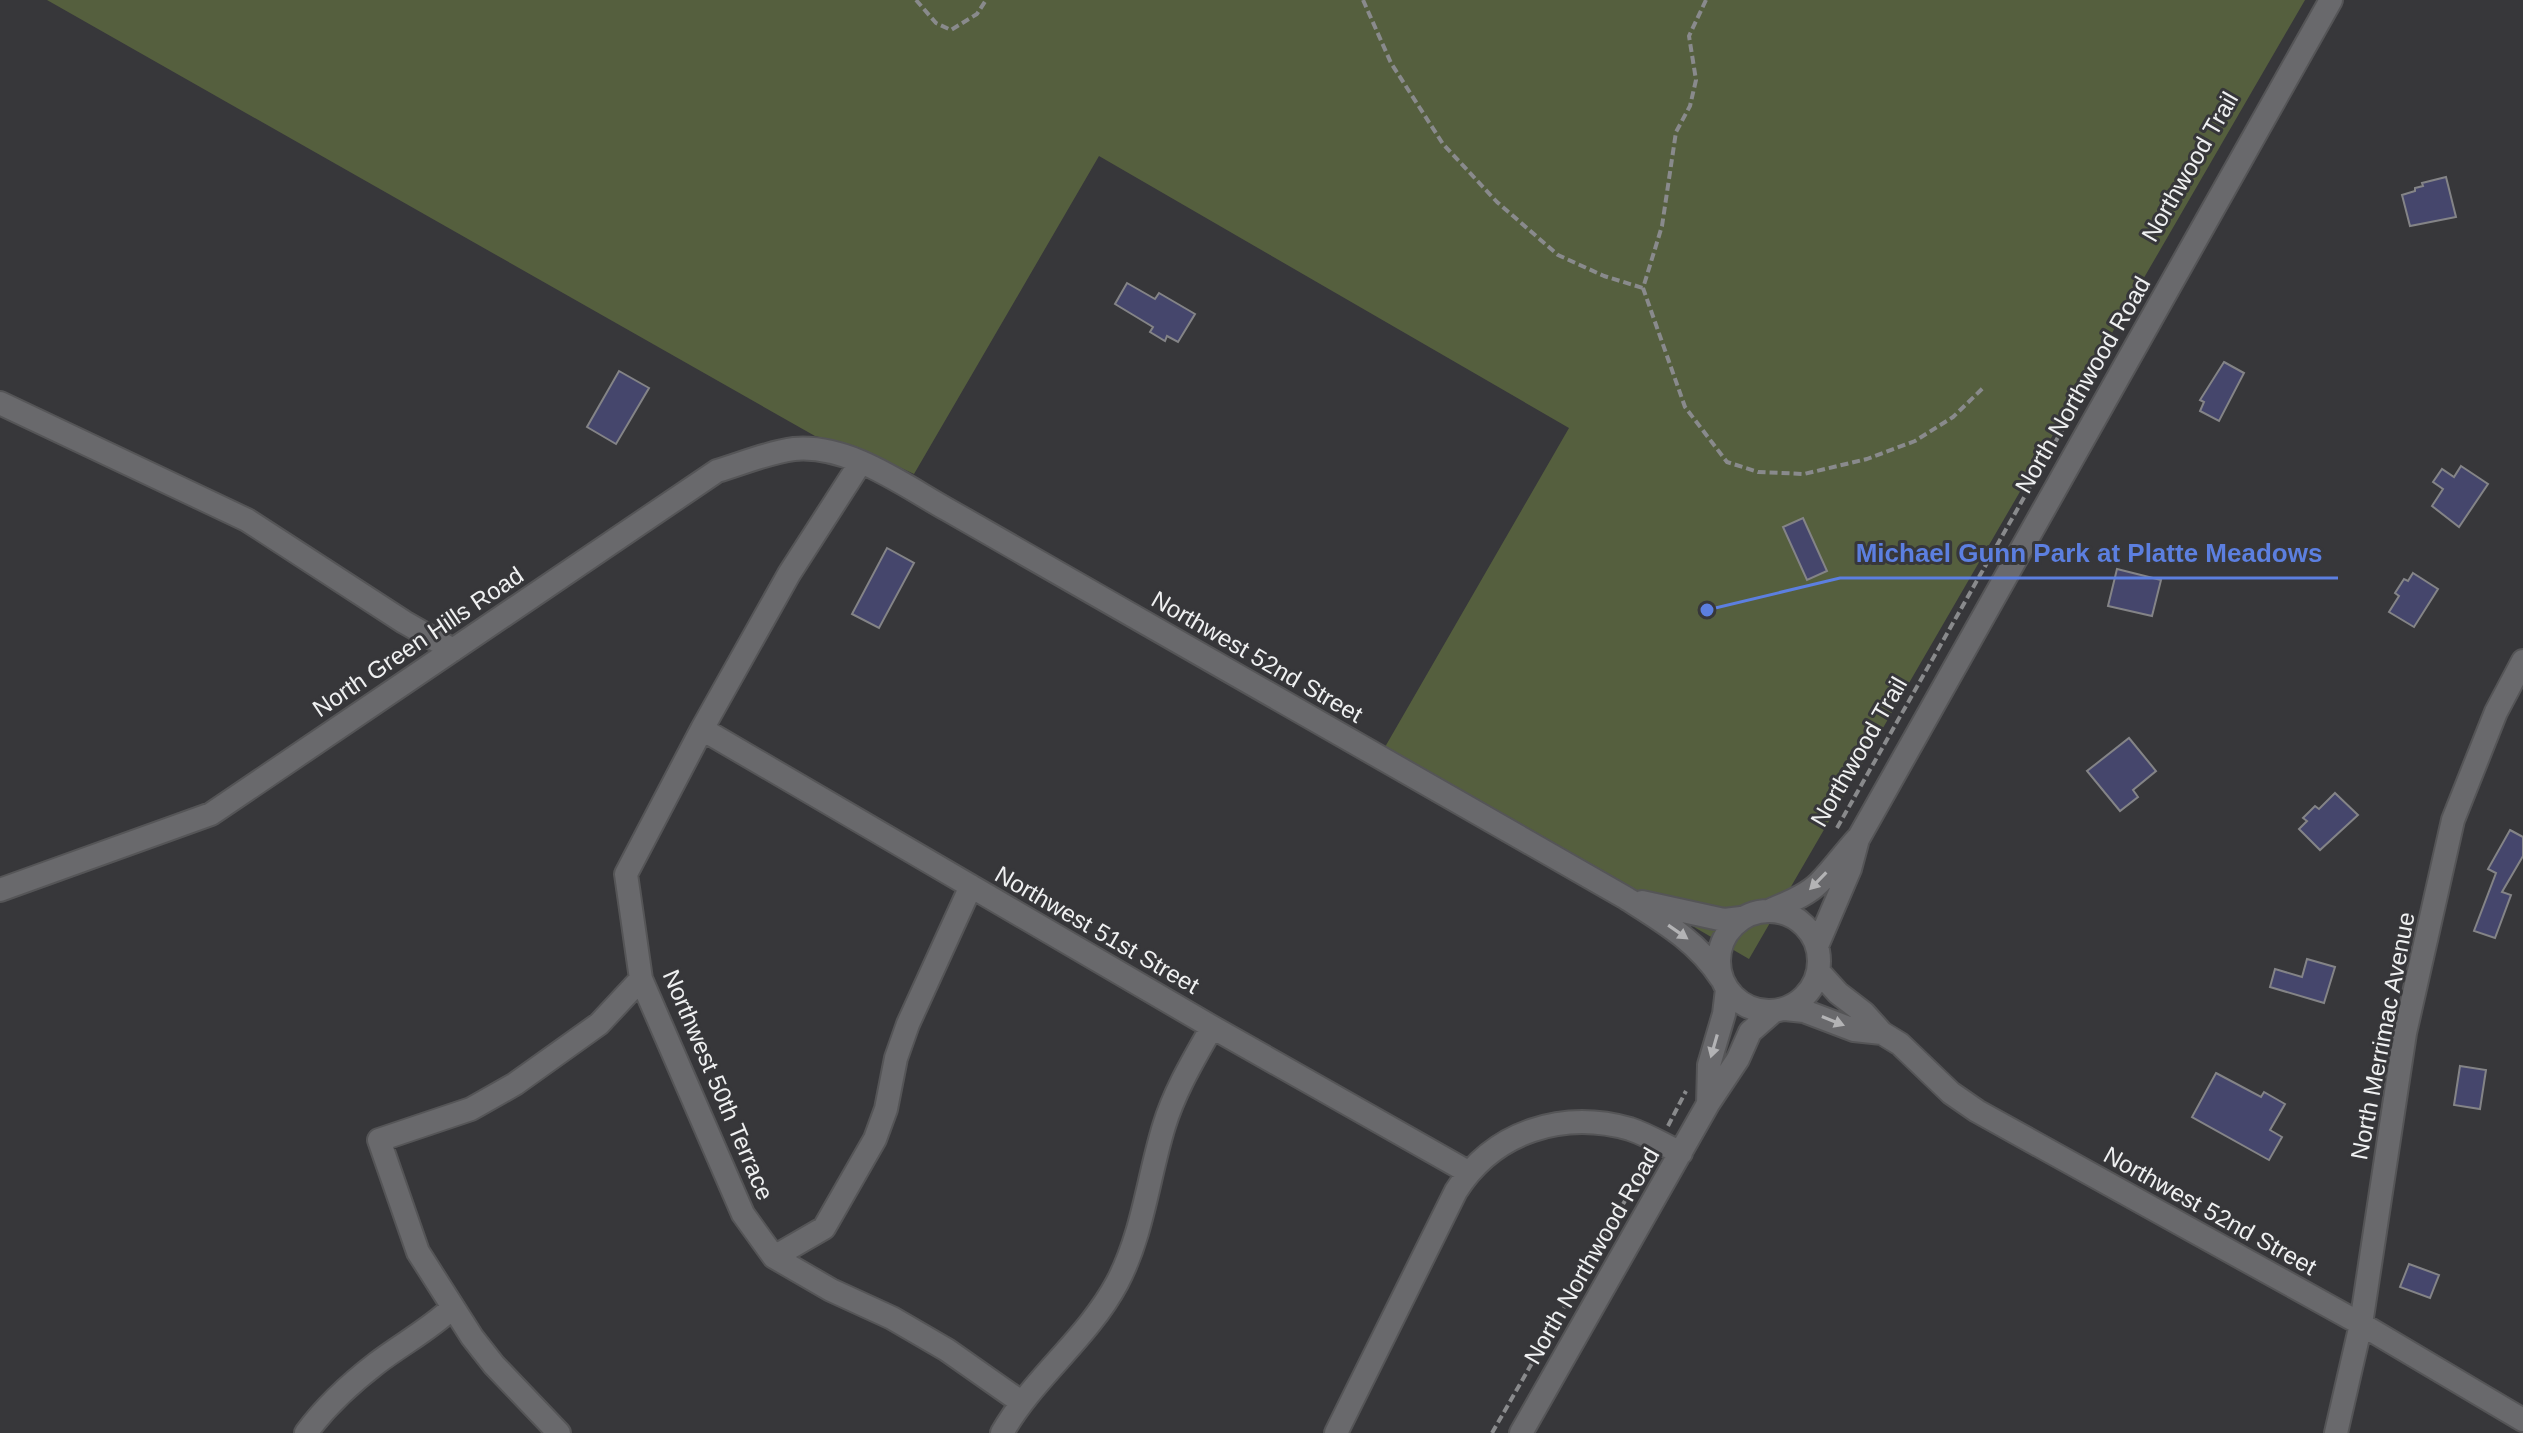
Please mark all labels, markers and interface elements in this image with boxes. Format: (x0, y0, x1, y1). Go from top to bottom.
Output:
street label: Northwood Trail (2136, 87, 2243, 246)
street label: North Northwood Road (2010, 272, 2156, 498)
callout: Michael Gunn Park at Platte Meadows (1840, 528, 2338, 578)
text: Michael Gunn Park at Platte Meadows (1856, 538, 2322, 568)
street label: North Green Hills Road (307, 561, 528, 722)
street label: Northwest 52nd Street (1147, 585, 1368, 728)
street label: Northwood Trail (1805, 672, 1912, 831)
street label: Northwest 51st Street (991, 860, 1204, 999)
one-way arrow (1810, 871, 1828, 890)
street label: North Merrimac Avenue (2345, 910, 2420, 1162)
one-way arrow (1668, 924, 1689, 939)
street label: Northwest 50th Terrace (658, 966, 779, 1204)
one-way arrow (1821, 1015, 1845, 1028)
one-way arrow (1707, 1035, 1720, 1059)
street label: Northwest 52nd Street (2099, 1141, 2322, 1280)
street label: North Northwood Road (1519, 1143, 1665, 1369)

